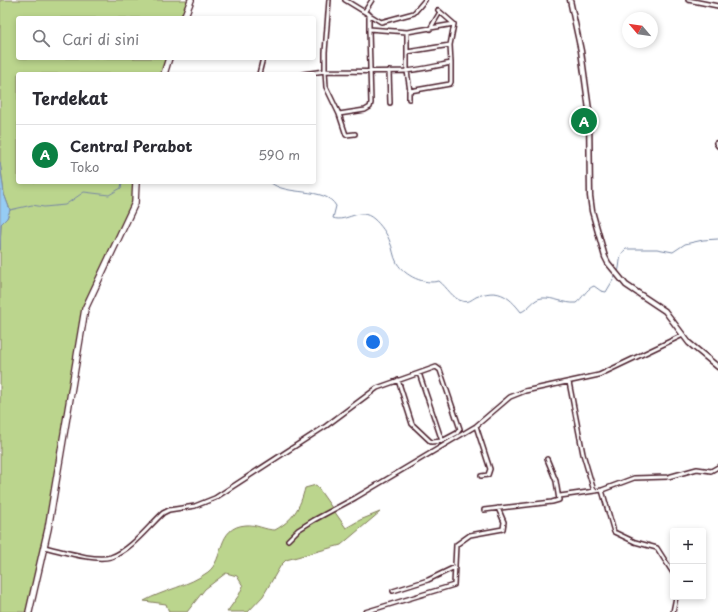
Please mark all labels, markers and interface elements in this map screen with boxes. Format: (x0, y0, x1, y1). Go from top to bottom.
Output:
north arrow (622, 12, 658, 48)
search box (16, 16, 316, 60)
icon: search (30, 27, 52, 49)
text: Cari di sini (62, 27, 139, 50)
text: Terdekat (32, 85, 108, 111)
pin: A (571, 106, 597, 136)
text: Central Perabot (70, 134, 192, 157)
text: A (40, 145, 50, 164)
text: 590 m (258, 145, 300, 164)
text: Toko (70, 157, 99, 176)
your location (363, 332, 383, 352)
map controls (670, 528, 706, 600)
button: + (670, 528, 706, 564)
button: − (670, 564, 706, 600)

